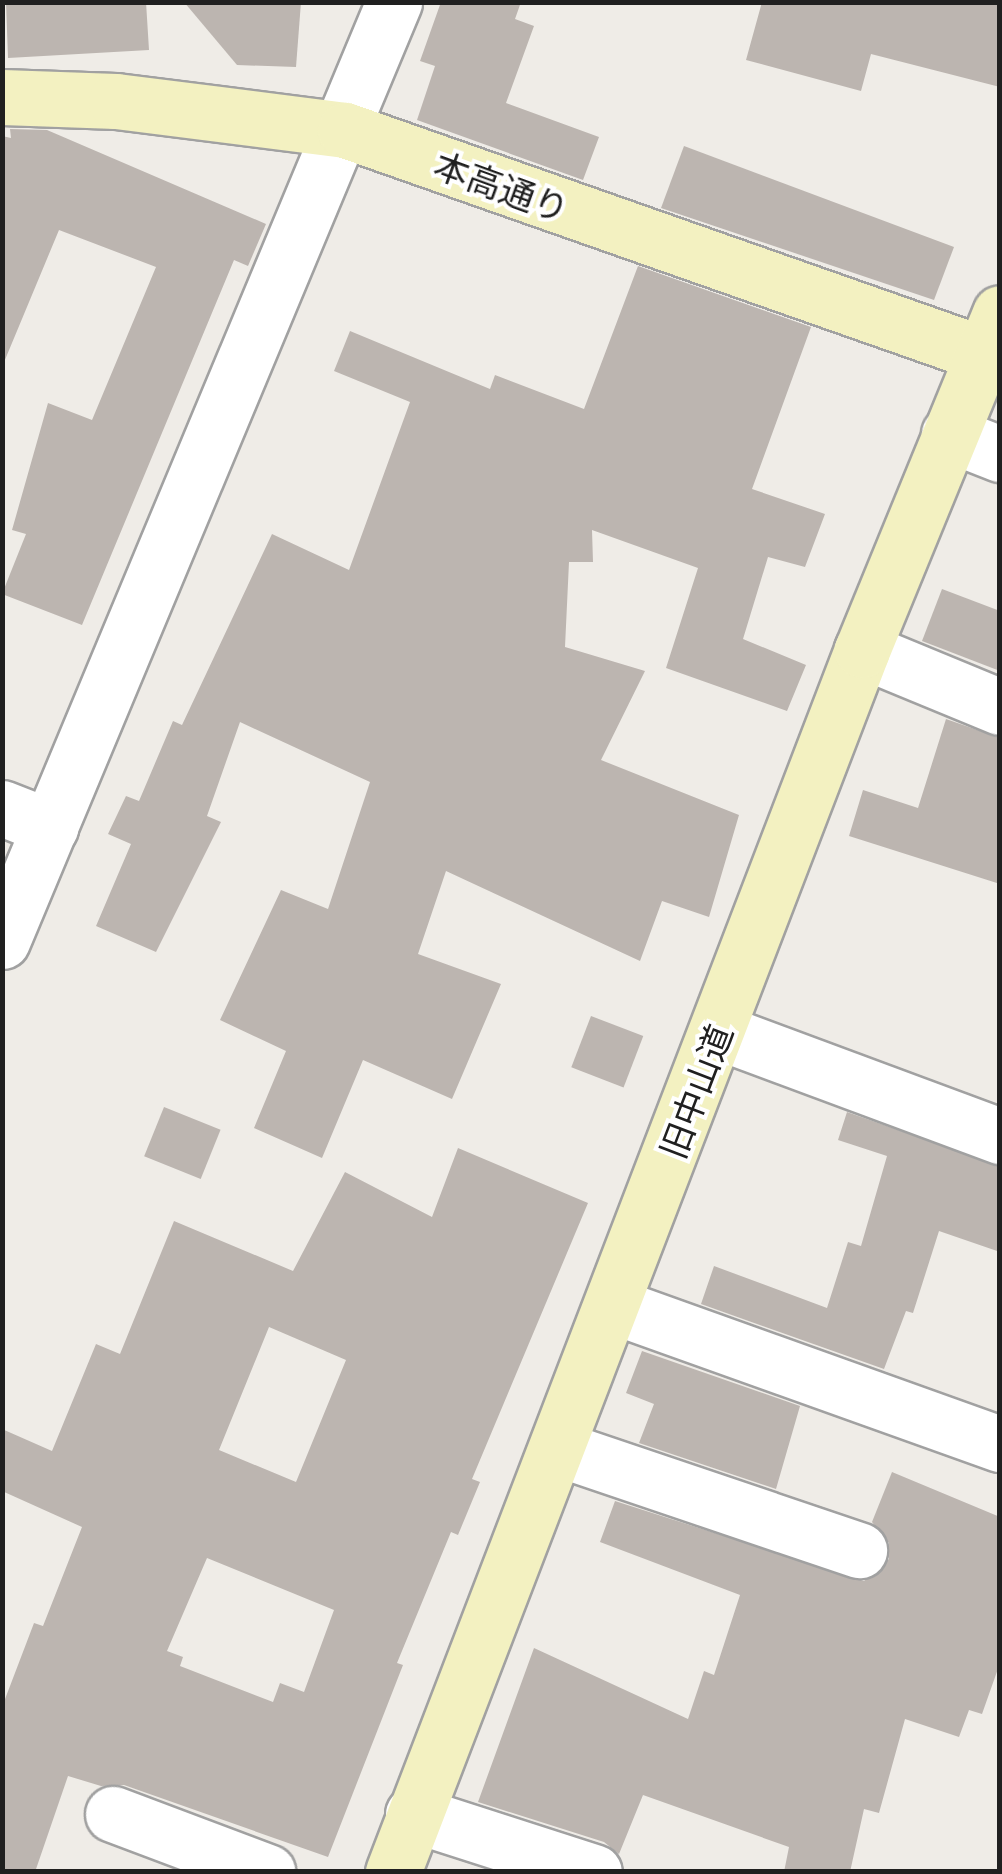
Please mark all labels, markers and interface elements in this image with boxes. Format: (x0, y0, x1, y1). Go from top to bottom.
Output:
street label: 本高通り (428, 144, 574, 232)
street label: 旧中山道 (652, 1019, 742, 1165)

